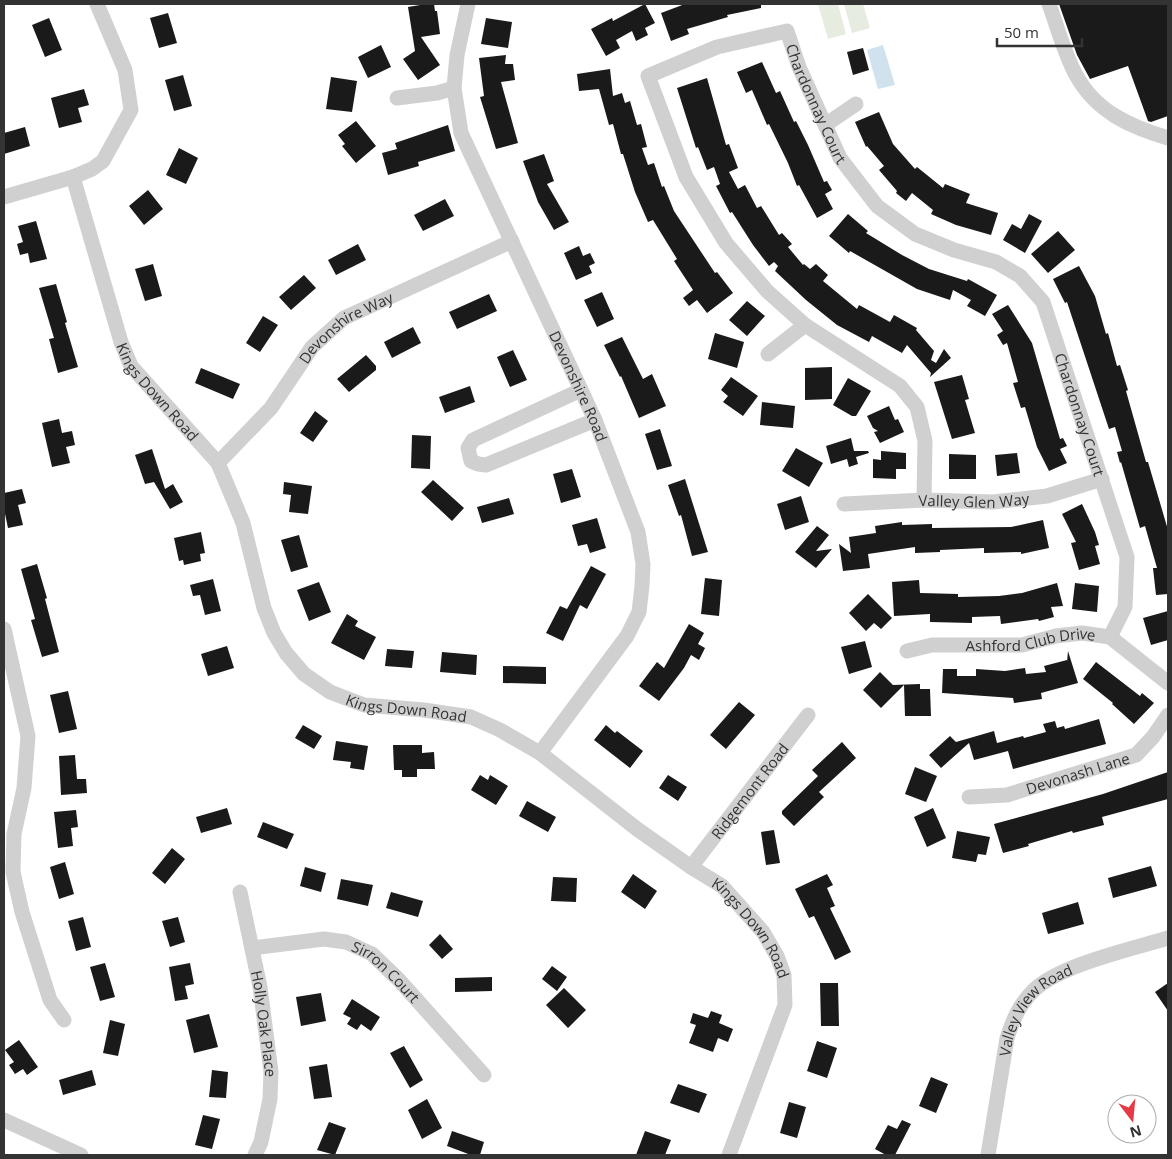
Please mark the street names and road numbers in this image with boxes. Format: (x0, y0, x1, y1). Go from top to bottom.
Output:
street label: Chardonnay Court (782, 41, 851, 168)
street label: Devonshire Way (294, 287, 396, 367)
street label: Devonshire Road (545, 328, 612, 444)
street label: Kings Down Road (112, 339, 203, 445)
street label: Chardonnay Court (1050, 350, 1110, 479)
street label: Valley Glen Way (918, 488, 1031, 512)
street label: Ashford Club Drive (966, 623, 1097, 655)
street label: Kings Down Road (343, 689, 468, 726)
street label: Ridgemont Road (706, 739, 793, 843)
street label: Devonash Lane (1023, 748, 1132, 799)
street label: Kings Down Road (708, 872, 794, 981)
street label: Sirron Court (349, 936, 424, 1007)
street label: Valley View Road (994, 959, 1075, 1058)
street label: Holly Oak Place (247, 968, 281, 1077)

